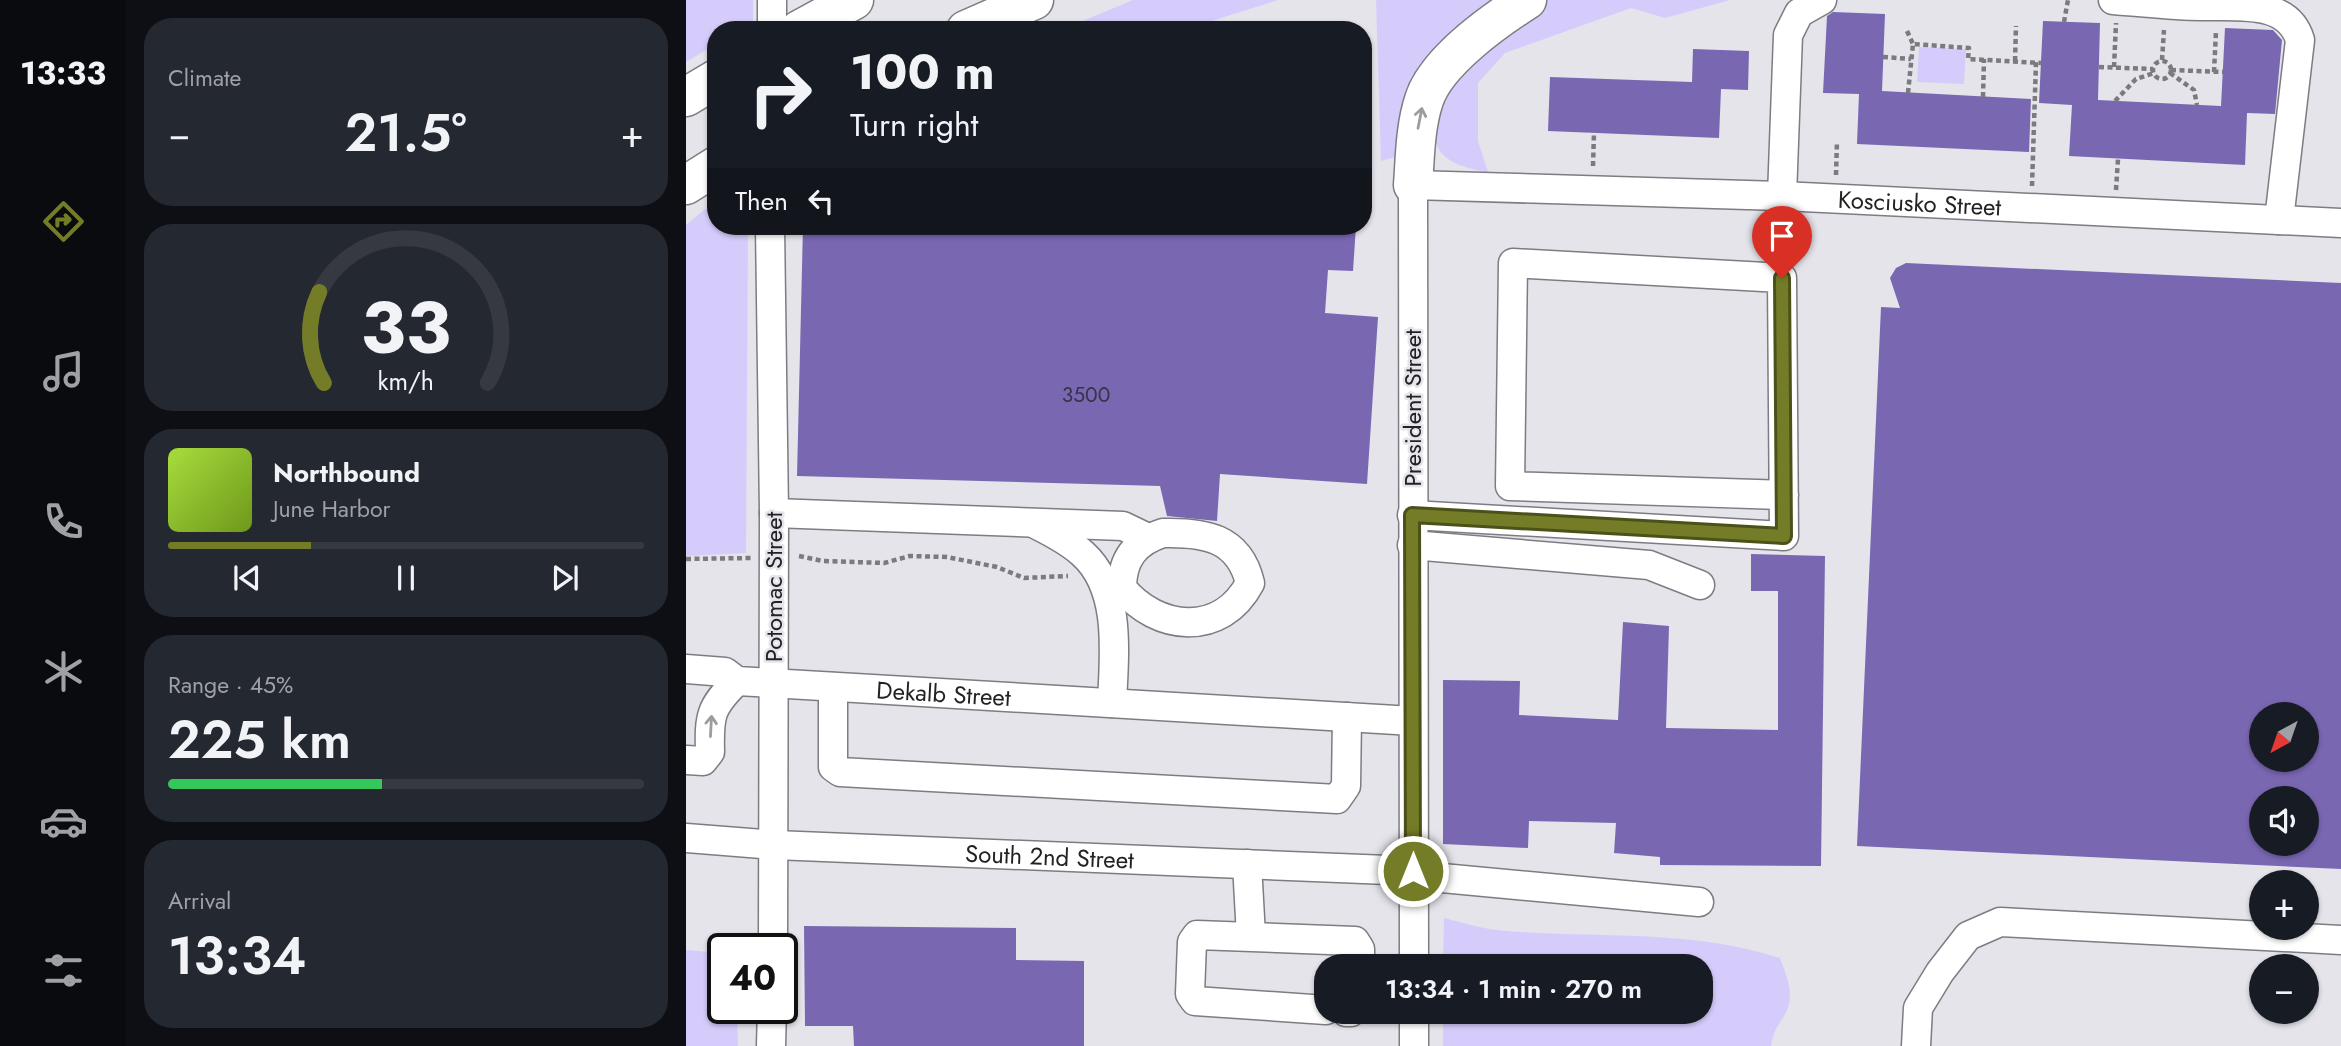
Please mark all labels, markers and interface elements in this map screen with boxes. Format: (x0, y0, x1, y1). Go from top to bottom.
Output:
text: 100 m (850, 37, 995, 107)
icon: right (735, 49, 826, 140)
text: 13:33 (20, 50, 106, 96)
text: Climate (168, 61, 241, 95)
text: 21.5° (345, 95, 467, 171)
text: Turn right (850, 102, 979, 148)
text: − (168, 106, 190, 161)
text: + (621, 106, 644, 161)
one-way arrow (1414, 107, 1428, 130)
street label: Kosciusko Street (1837, 181, 2002, 224)
text: Then (735, 182, 788, 220)
icon: left (802, 182, 840, 220)
icon: directions (39, 197, 88, 246)
pin (1752, 206, 1812, 278)
icon: arrive (1763, 217, 1801, 255)
text: 33 (361, 276, 451, 381)
street label: President Street (1395, 329, 1430, 487)
icon: music (39, 347, 88, 396)
text: km/h (378, 363, 434, 399)
house number: 3500 (1062, 380, 1110, 410)
text: Northbound (273, 454, 420, 492)
text: June Harbor (273, 492, 390, 526)
icon: phone (39, 497, 88, 546)
street label: Potomac Street (756, 511, 791, 662)
icon: previous (228, 559, 266, 597)
icon: pause (387, 559, 425, 597)
icon: next (546, 559, 584, 597)
icon: climate (39, 647, 88, 696)
text: Range · 45% (168, 668, 293, 702)
street label: Dekalb Street (875, 672, 1012, 715)
text: 225 km (168, 702, 351, 778)
north arrow (2249, 702, 2319, 772)
map controls (2249, 702, 2319, 1024)
one-way arrow (704, 715, 717, 738)
button: sound (2249, 786, 2319, 856)
icon: car (39, 797, 88, 846)
position arrow (1376, 834, 1450, 908)
street label: South 2nd Street (964, 835, 1135, 877)
button: + (2249, 870, 2319, 940)
text: Arrival (168, 884, 231, 918)
text: 13:34 (168, 918, 306, 994)
speed limit sign: 40 (707, 933, 798, 1024)
icon: filters (39, 946, 88, 995)
button: − (2249, 954, 2319, 1024)
text: 13:34 · 1 min · 270 m (1385, 970, 1642, 1008)

